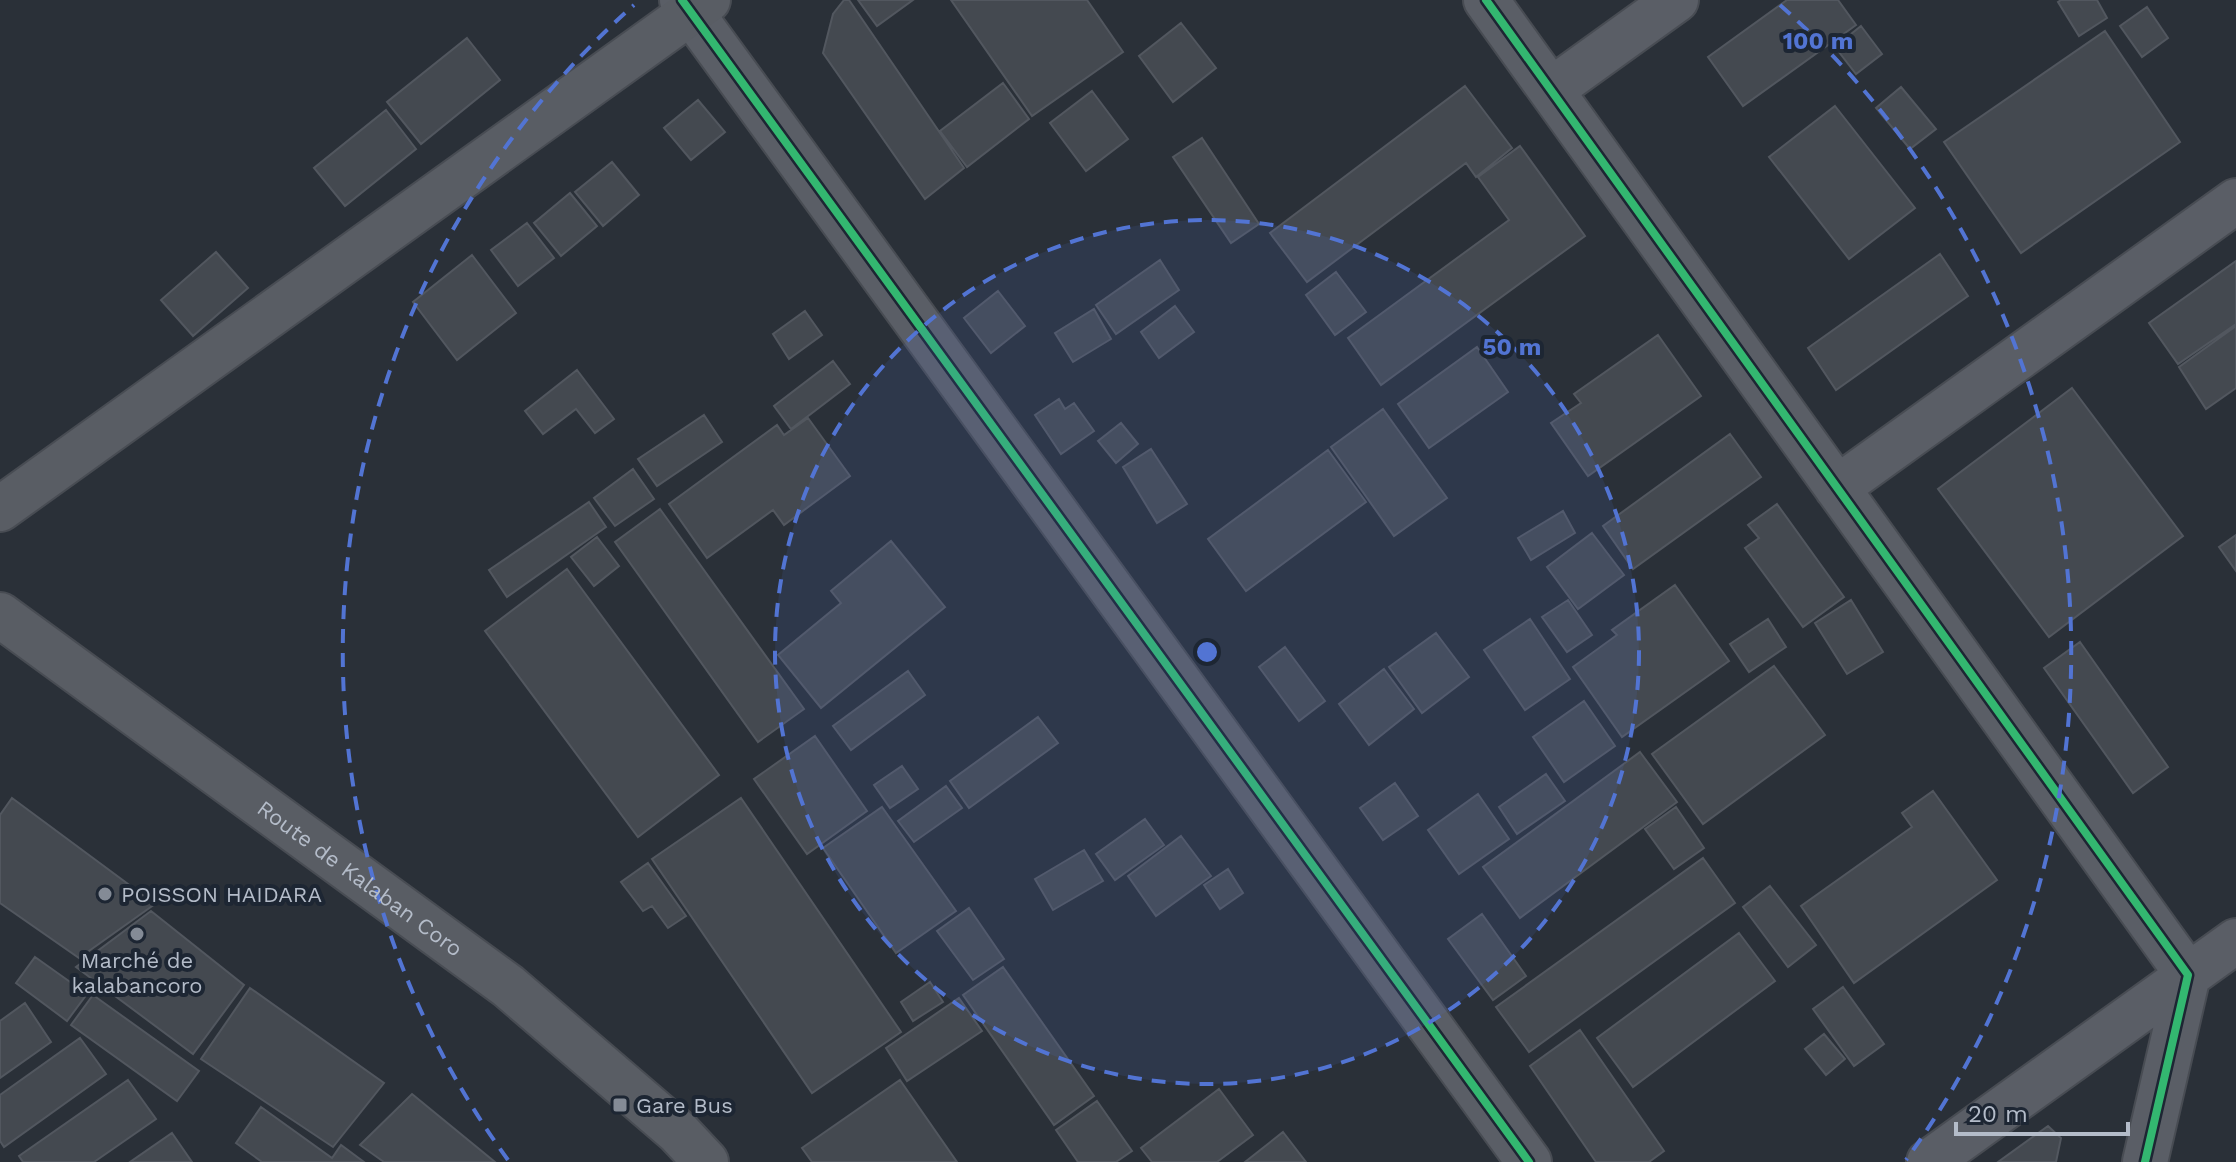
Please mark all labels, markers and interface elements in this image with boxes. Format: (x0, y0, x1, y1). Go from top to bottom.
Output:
text: 100 m (1783, 27, 1853, 55)
text: 50 m (1483, 333, 1541, 361)
centre of rings (1193, 638, 1221, 666)
street label: Route de Kalaban Coro (252, 795, 467, 962)
place label: POISSON HAIDARA (121, 882, 322, 907)
marker: POISSON HAIDARA (96, 885, 114, 903)
marker: Marché de kalabancoro (128, 925, 146, 943)
place label: Marché de kalabancoro (71, 948, 203, 998)
scale bar (1956, 1086, 2128, 1136)
place label: Gare Bus (636, 1093, 733, 1118)
marker: Gare Bus (611, 1096, 629, 1114)
text: 20 m (1968, 1100, 2028, 1128)

